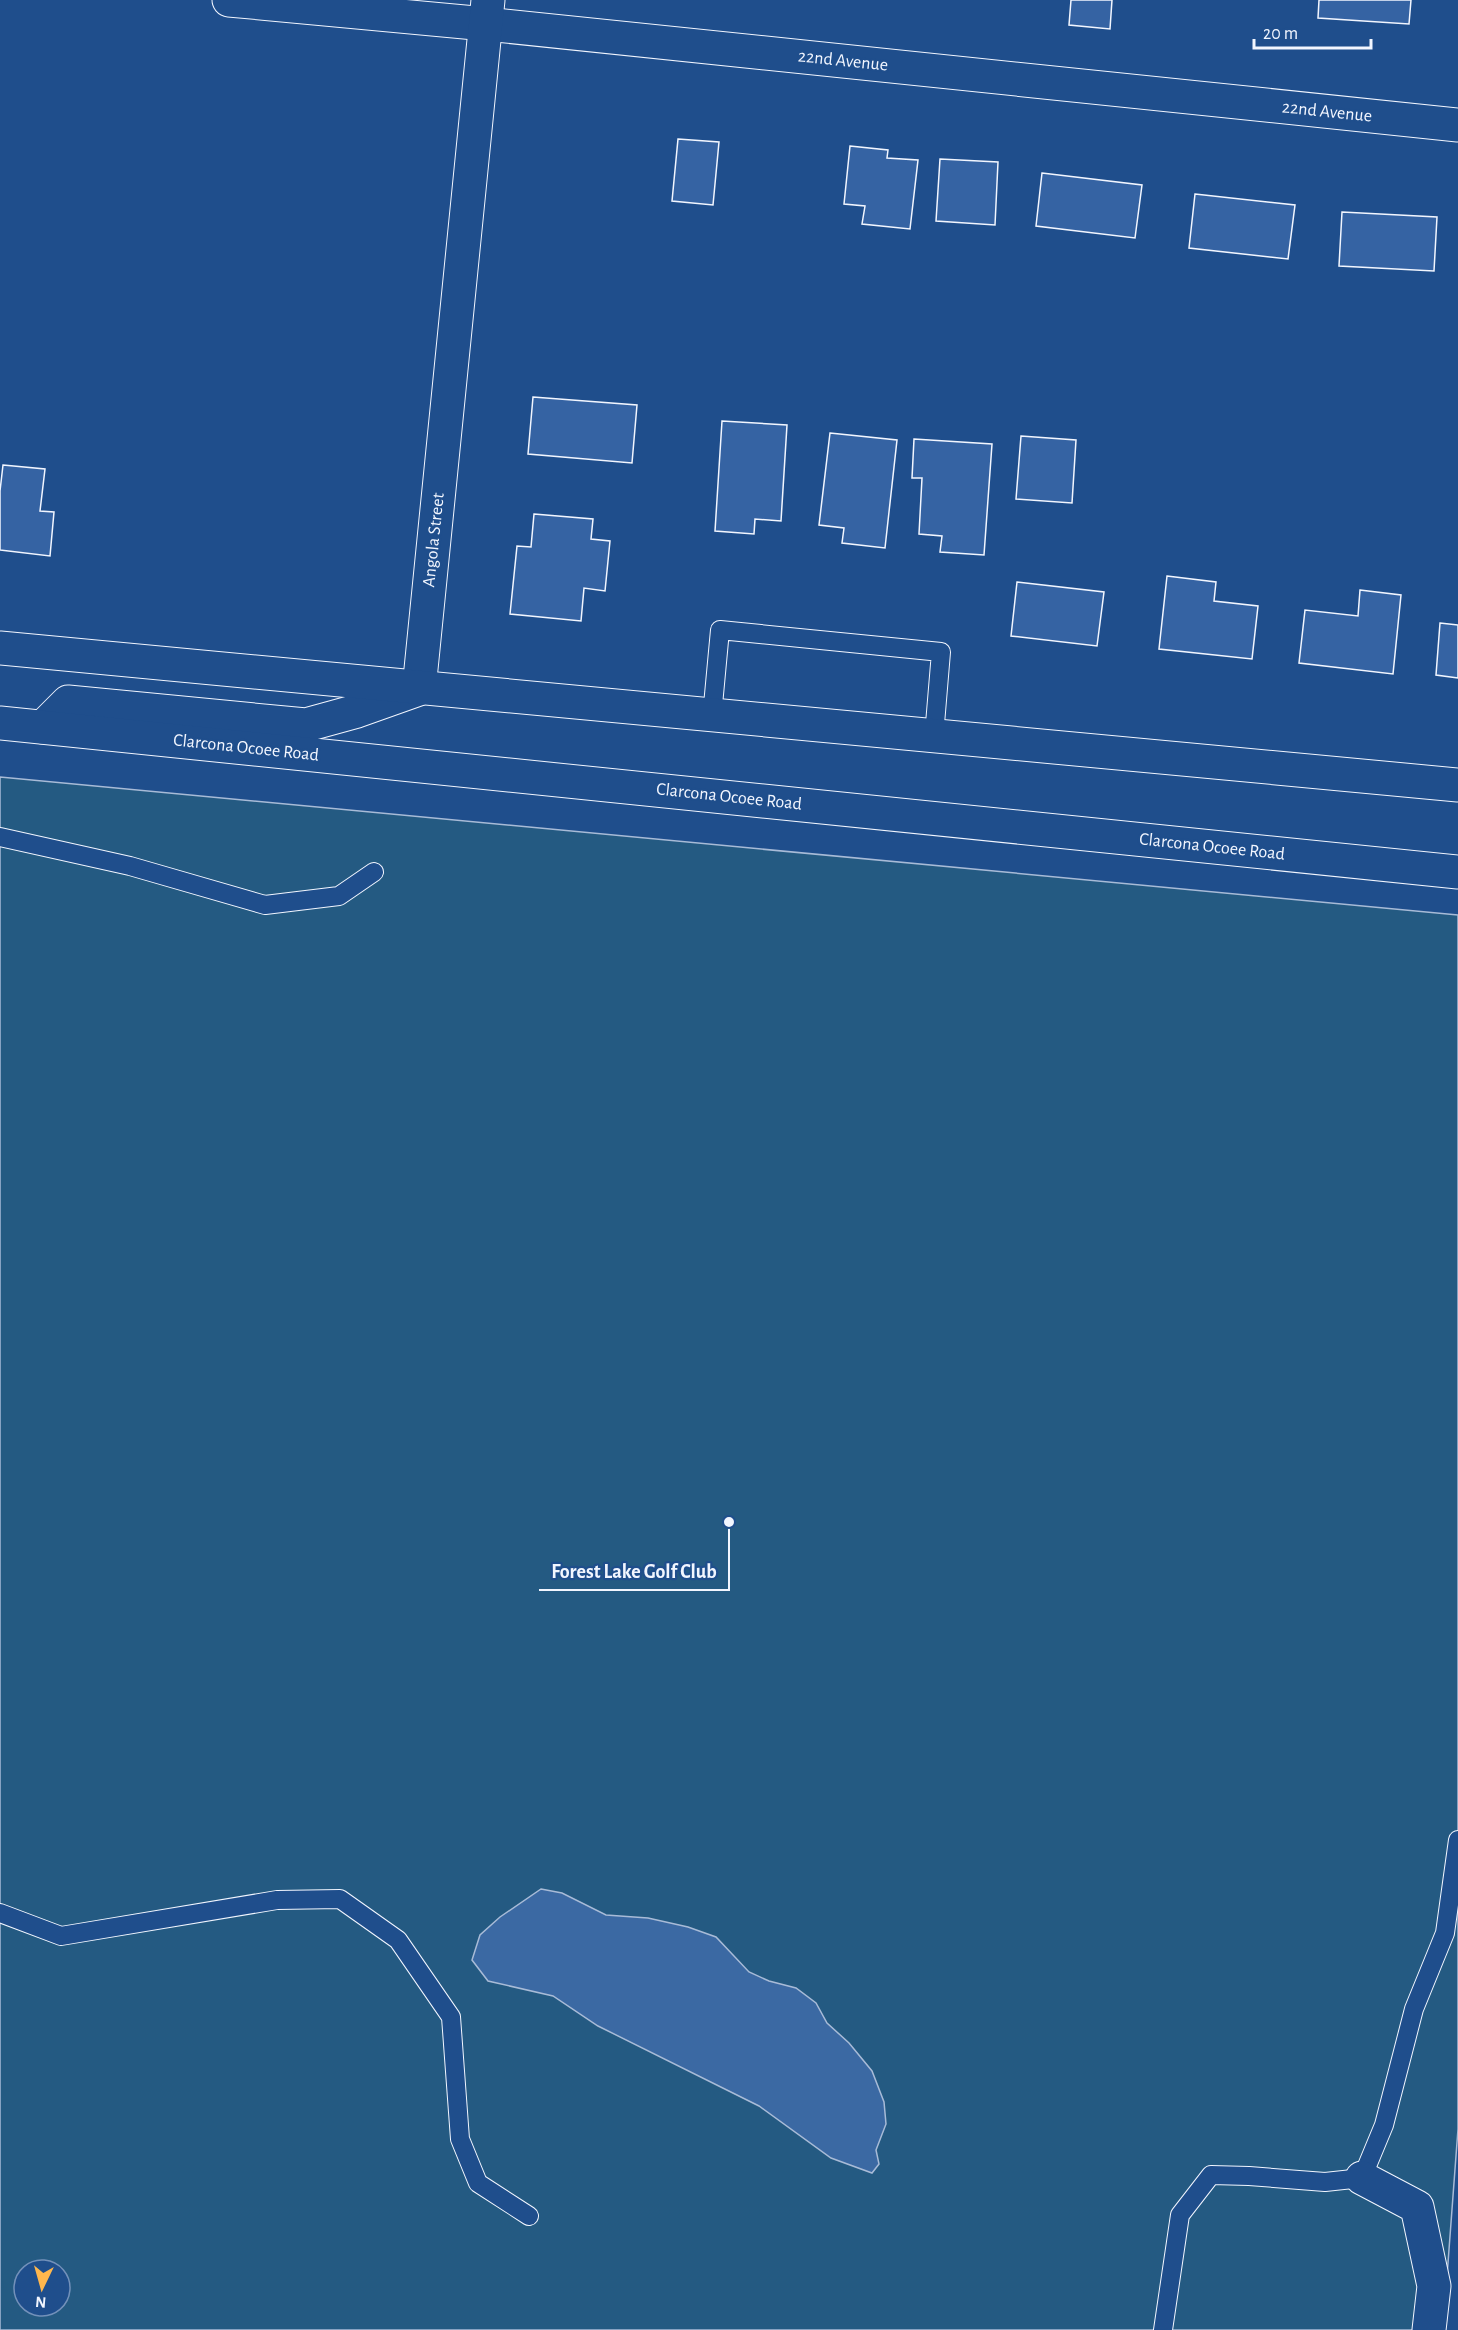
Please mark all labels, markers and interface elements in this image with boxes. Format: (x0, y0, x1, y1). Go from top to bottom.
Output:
scale bar (1254, 12, 1371, 50)
text: 20 m (1263, 25, 1298, 43)
street label: 22nd Avenue (797, 47, 889, 75)
street label: 22nd Avenue (1281, 98, 1373, 126)
street label: Angola Street (420, 491, 448, 588)
street label: Clarcona Ocoee Road (172, 731, 320, 765)
street label: Clarcona Ocoee Road (655, 780, 803, 814)
street label: Clarcona Ocoee Road (1138, 830, 1286, 864)
callout: Forest Lake Golf Club (539, 1552, 729, 1590)
text: Forest Lake Golf Club (551, 1562, 717, 1582)
north arrow (12, 2258, 72, 2318)
text: N (35, 2293, 47, 2310)

